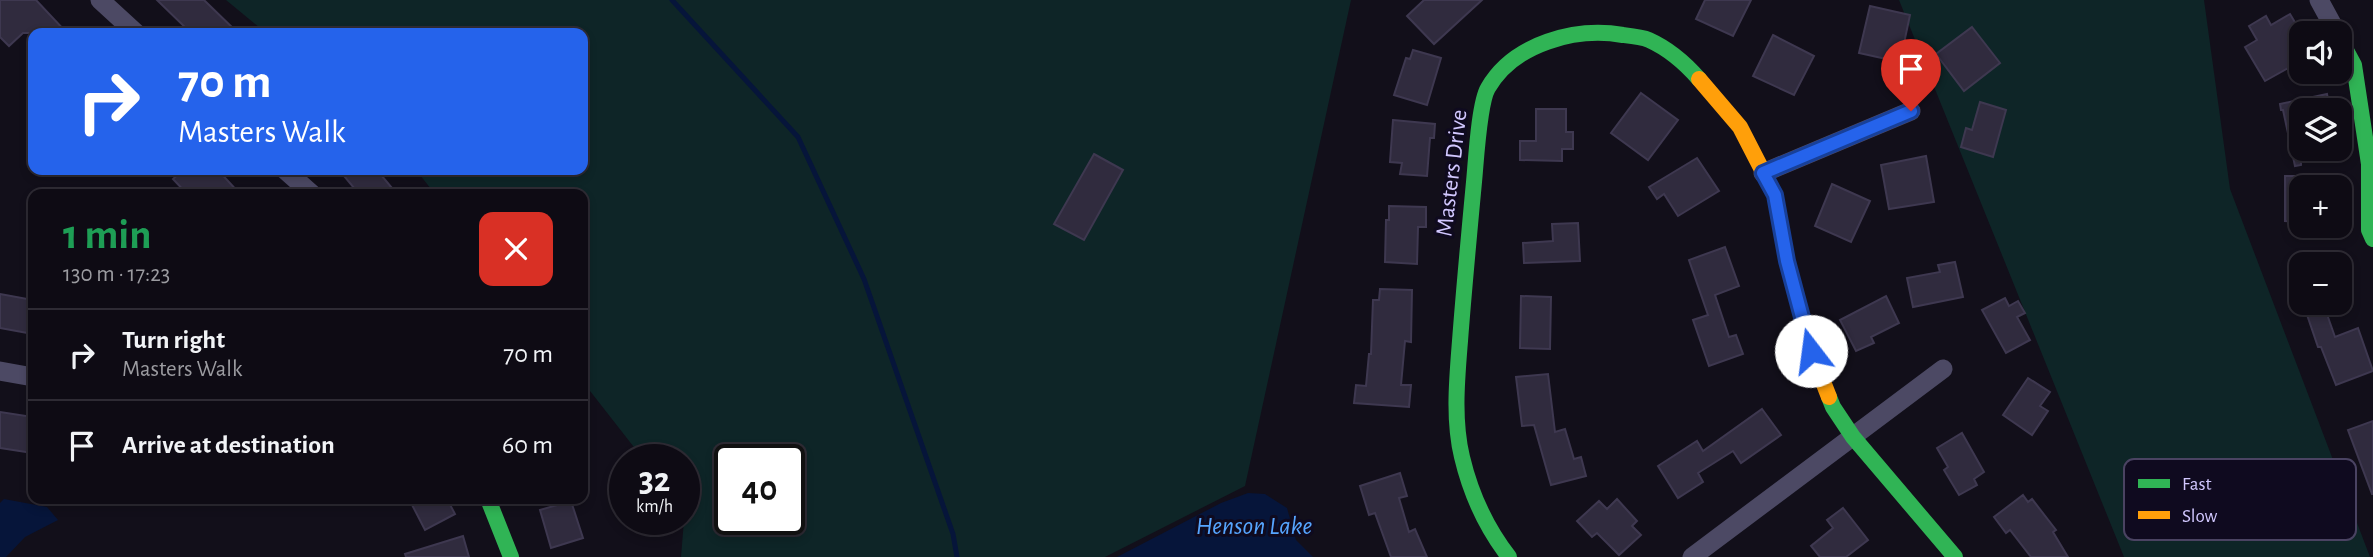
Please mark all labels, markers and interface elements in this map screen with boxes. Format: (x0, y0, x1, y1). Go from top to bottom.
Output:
map controls (2289, 21, 2352, 315)
button: sound (2289, 21, 2352, 84)
pin (1881, 39, 1941, 111)
icon: arrive (1892, 50, 1930, 88)
icon: right (63, 56, 154, 147)
text: 70 m (178, 58, 272, 107)
button: layers (2289, 98, 2352, 161)
street label: Masters Drive (1432, 108, 1472, 238)
text: Masters Walk (178, 116, 346, 148)
button: + (2289, 175, 2352, 238)
button: close (479, 212, 553, 286)
text: 1 min (63, 214, 152, 256)
button: − (2289, 252, 2352, 315)
text: 130 m · 17:23 (63, 263, 170, 286)
position arrow (1774, 314, 1848, 388)
text: Turn right (122, 327, 225, 353)
icon: right (63, 336, 101, 374)
text: 70 m (503, 341, 553, 367)
text: Masters Walk (122, 358, 243, 381)
icon: arrive (63, 427, 101, 465)
text: Arrive at destination (122, 432, 335, 458)
text: 60 m (502, 432, 553, 458)
speed limit sign: 40 (714, 444, 805, 535)
legend (2124, 459, 2356, 540)
text: 32 (639, 463, 670, 498)
text: Fast (2182, 475, 2212, 494)
text: km/h (636, 498, 673, 516)
text: Slow (2182, 507, 2218, 526)
water label: Henson Lake (1196, 513, 1312, 539)

